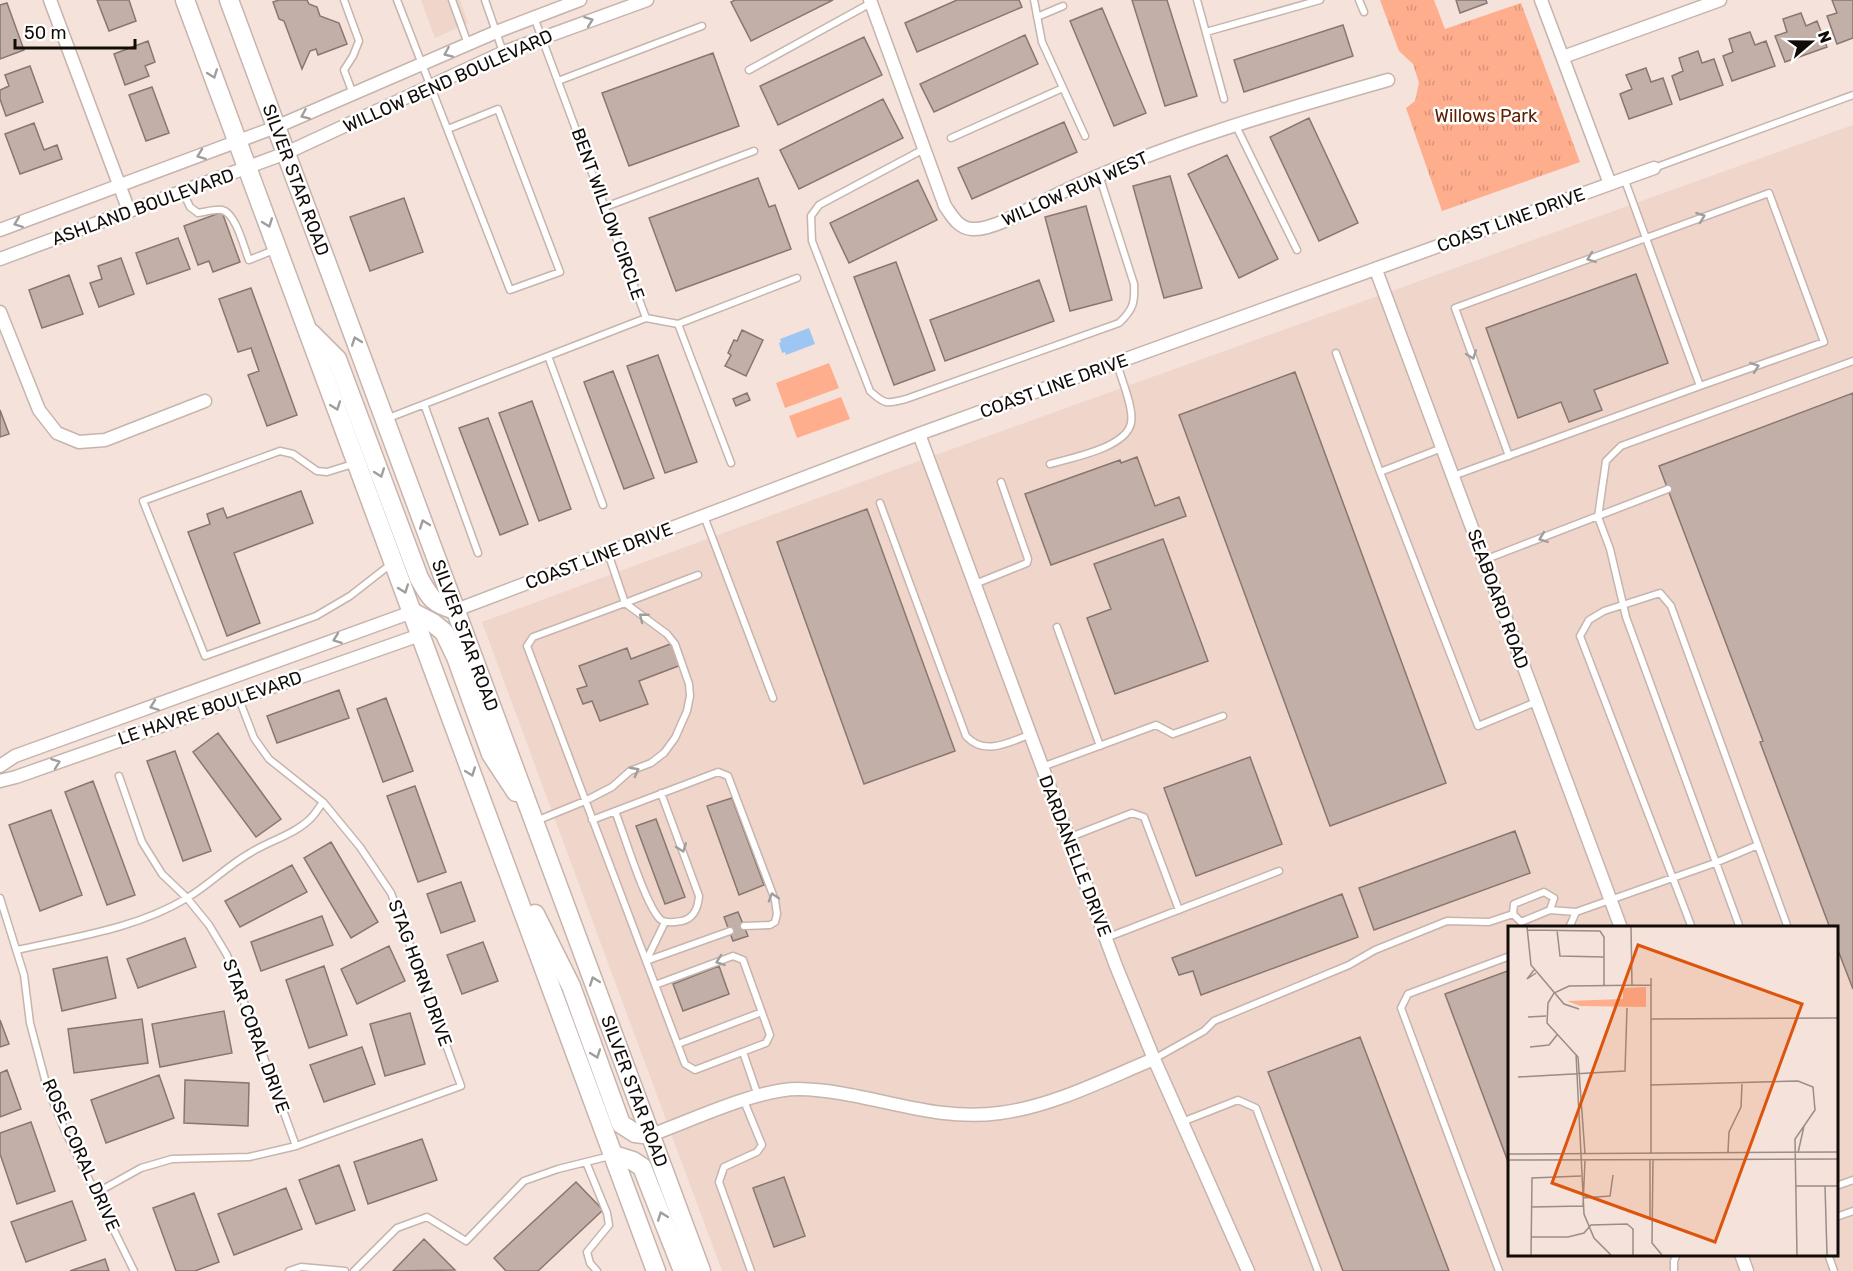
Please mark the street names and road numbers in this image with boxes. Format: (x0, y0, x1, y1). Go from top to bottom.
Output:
street label: WILLOW BEND BOULEVARD (340, 25, 556, 137)
street label: SILVER STAR ROAD (258, 101, 334, 259)
street label: BENT WILLOW CIRCLE (567, 125, 649, 303)
street label: WILLOW RUN WEST (998, 147, 1152, 231)
street label: ASHLAND BOULEVARD (49, 164, 237, 250)
street label: COAST LINE DRIVE (1434, 183, 1588, 257)
street label: COAST LINE DRIVE (977, 349, 1131, 423)
street label: COAST LINE DRIVE (522, 518, 676, 594)
street label: SEABOARD ROAD (1463, 526, 1533, 672)
street label: SILVER STAR ROAD (427, 557, 503, 714)
street label: LE HAVRE BOULEVARD (115, 666, 305, 750)
street label: DARDANELLE DRIVE (1034, 772, 1116, 940)
street label: STAG HORN DRIVE (383, 897, 457, 1049)
street label: STAR CORAL DRIVE (218, 956, 294, 1116)
street label: SILVER STAR ROAD (596, 1012, 672, 1170)
street label: ROSE CORAL DRIVE (38, 1075, 124, 1235)

